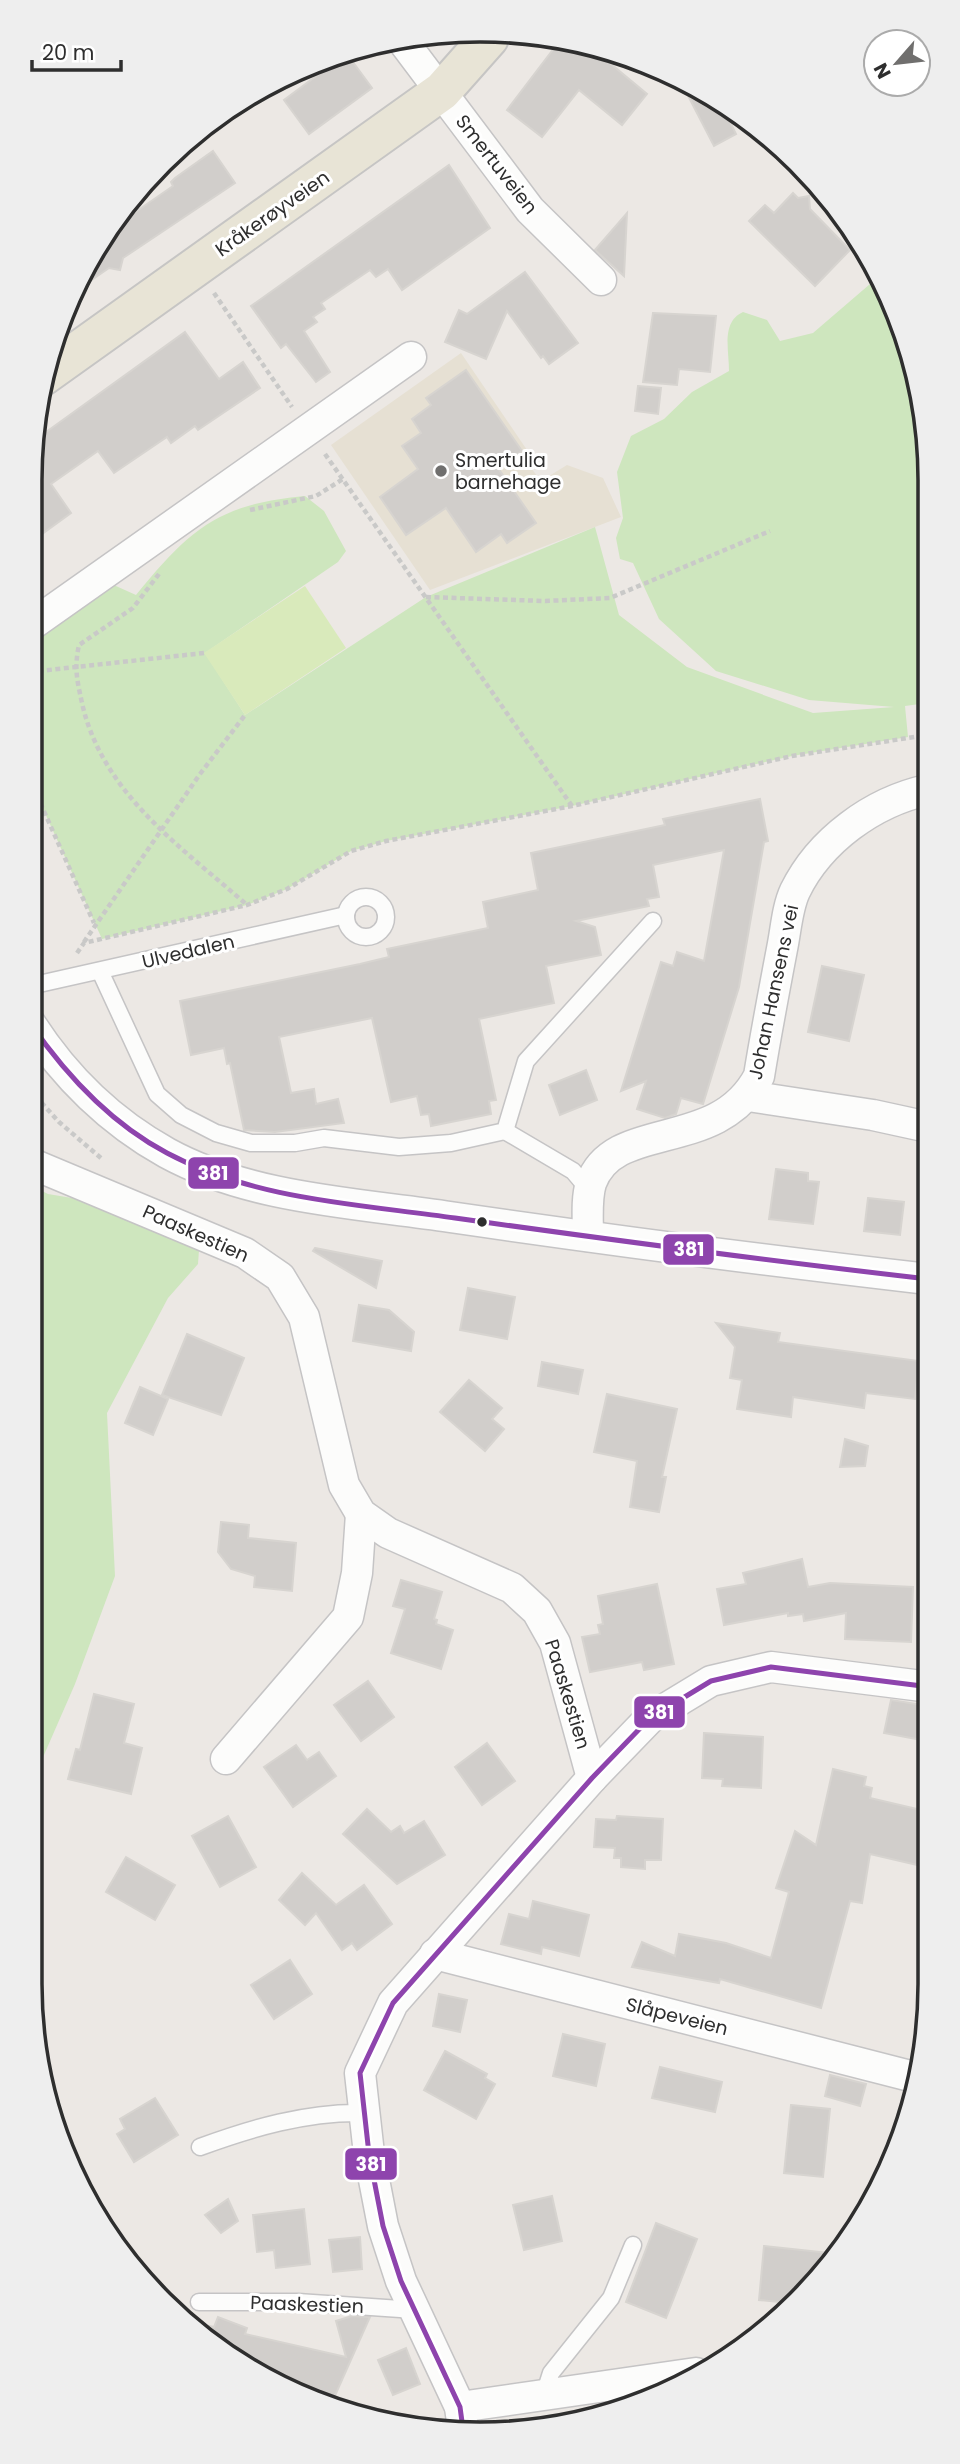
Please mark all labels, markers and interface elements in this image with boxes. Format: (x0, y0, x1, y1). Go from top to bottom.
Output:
scale bar (32, 28, 121, 72)
north arrow (862, 28, 932, 98)
text: 20 m (42, 38, 95, 67)
text: N (867, 58, 898, 83)
street label: Smertuveien (449, 109, 544, 220)
street label: Kråkerøyveien (210, 164, 335, 263)
place label: Smertulia barnehage (455, 447, 561, 496)
marker: Smertulia barnehage (433, 463, 449, 479)
street label: Johan Hansens vei (742, 902, 805, 1082)
street label: Ulvedalen (139, 928, 237, 975)
line badge: 381 (187, 1156, 240, 1190)
text: 381 (198, 1160, 228, 1187)
street label: Paaskestien (138, 1198, 253, 1269)
unlabelled marker (475, 1215, 489, 1229)
line badge: 381 (662, 1233, 715, 1266)
text: 381 (674, 1236, 704, 1263)
street label: Paaskestien (538, 1636, 597, 1752)
line badge: 381 (633, 1695, 686, 1729)
text: 381 (644, 1699, 674, 1726)
street label: Slåpeveien (623, 1991, 731, 2042)
line badge: 381 (344, 2147, 398, 2181)
text: 381 (356, 2151, 386, 2178)
street label: Paaskestien (250, 2289, 364, 2320)

